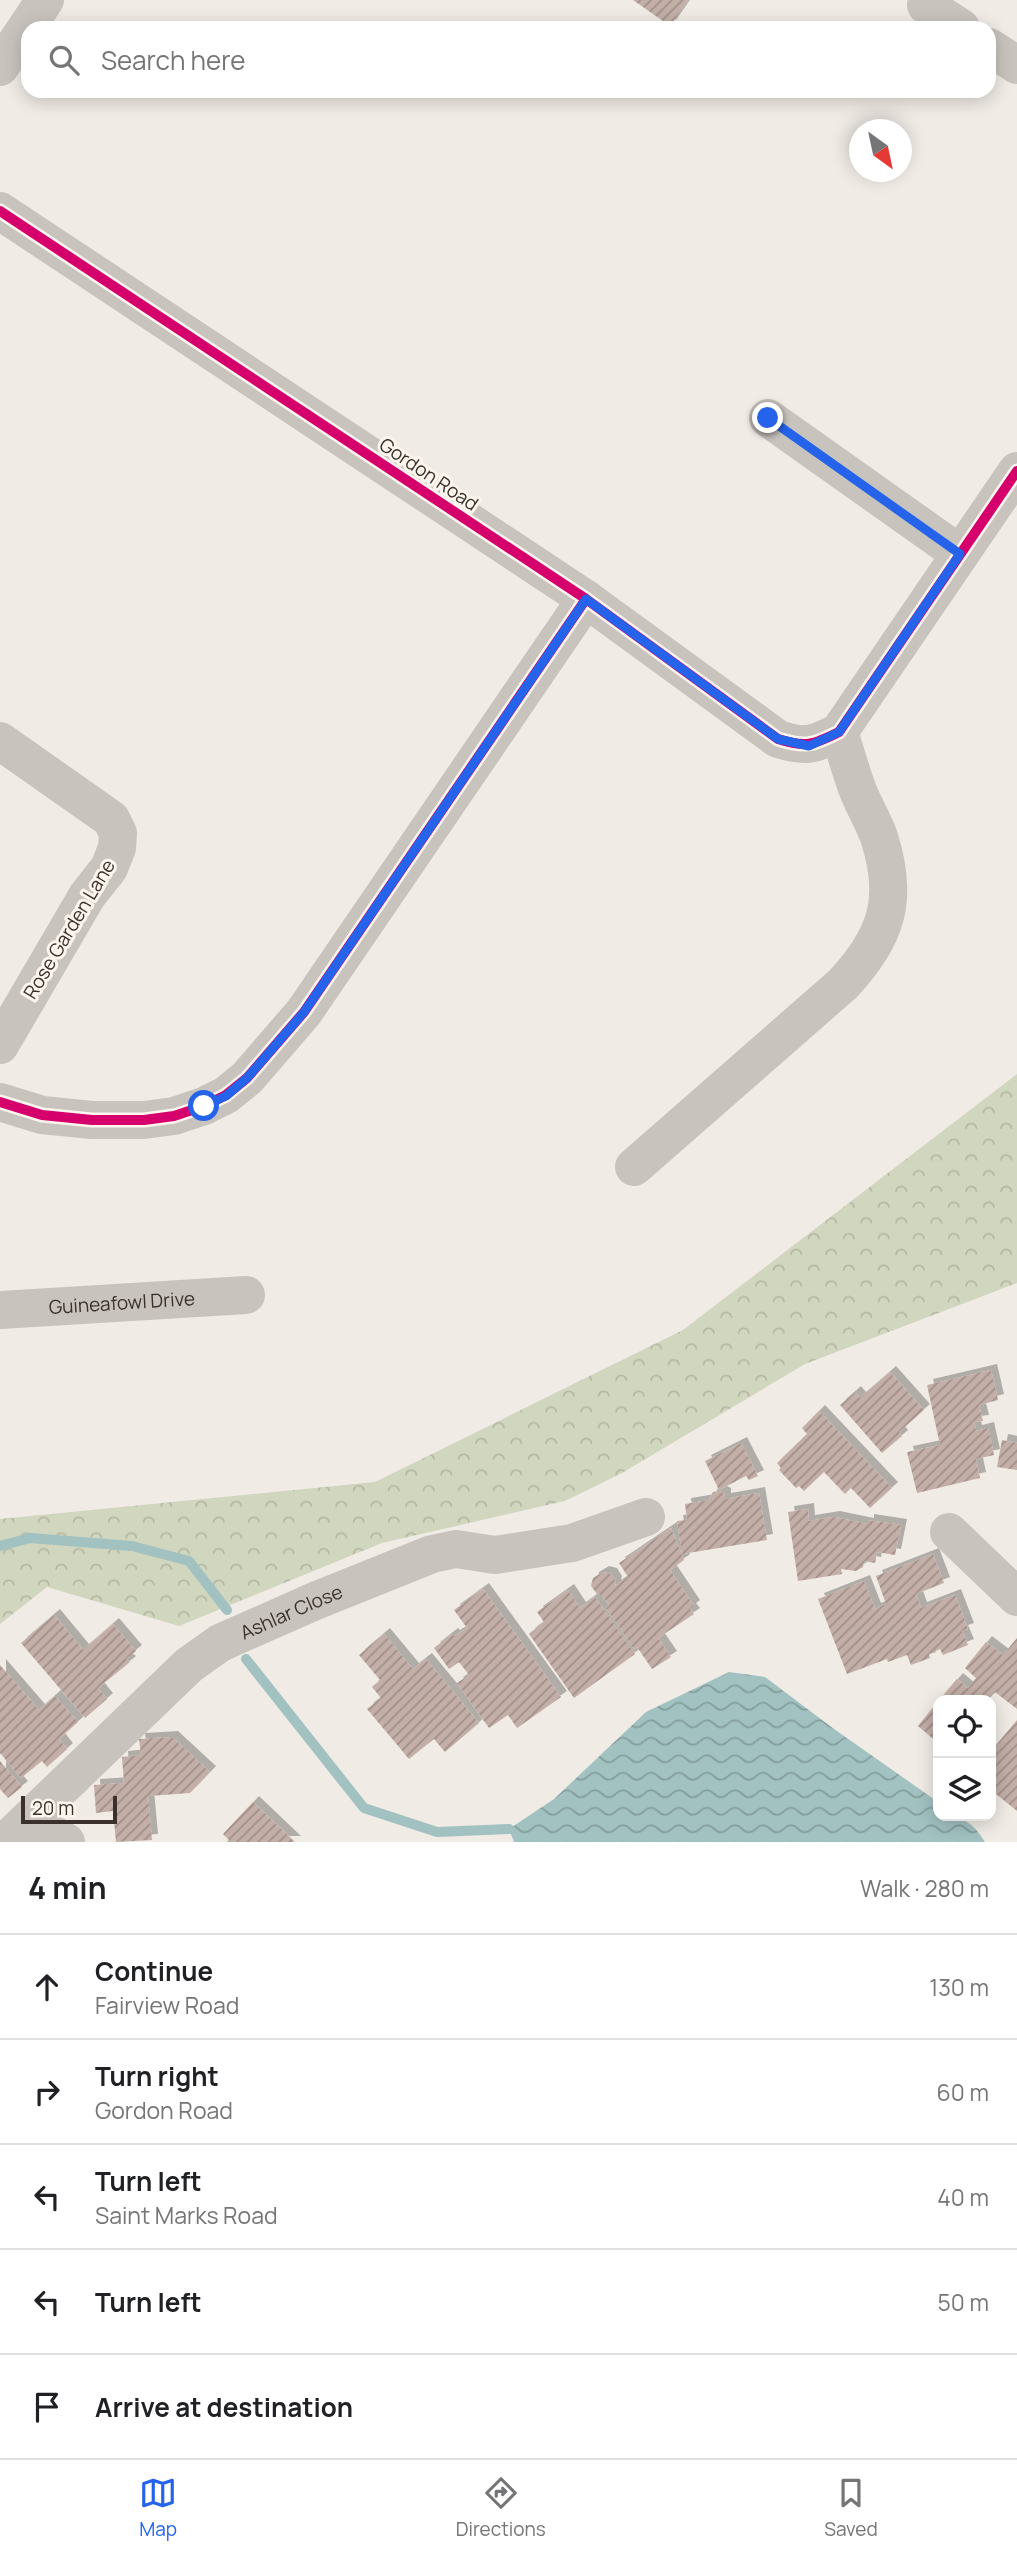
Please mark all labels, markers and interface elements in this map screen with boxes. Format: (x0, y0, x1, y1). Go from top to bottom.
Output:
search box (21, 21, 996, 98)
icon: search (45, 41, 83, 79)
text: Search here (101, 42, 246, 78)
north arrow (849, 119, 912, 182)
route end (752, 402, 783, 433)
street label: Gordon Road (375, 431, 483, 517)
street label: Rose Garden Lane (17, 854, 121, 1004)
route start (188, 1090, 219, 1121)
street label: Guineafowl Drive (48, 1285, 196, 1320)
street label: Ashlar Close (236, 1578, 346, 1646)
map controls (933, 1695, 996, 1821)
button: locate (933, 1695, 996, 1758)
button: layers (933, 1758, 996, 1821)
scale bar (21, 1793, 117, 1825)
text: 20 m (32, 1795, 74, 1821)
text: 4 min (28, 1867, 106, 1908)
text: Walk · 280 m (860, 1872, 989, 1904)
text: Continue (95, 1953, 213, 1989)
icon: ahead (28, 1968, 66, 2006)
text: 130 m (929, 1971, 989, 2003)
text: Fairview Road (95, 1989, 239, 2021)
text: Turn right (95, 2058, 219, 2094)
icon: right (28, 2073, 66, 2111)
text: 60 m (937, 2076, 989, 2108)
text: Gordon Road (95, 2094, 233, 2126)
text: Turn left (95, 2163, 202, 2199)
icon: left (28, 2178, 66, 2216)
text: 40 m (937, 2181, 989, 2213)
text: Saint Marks Road (95, 2199, 278, 2231)
icon: left (28, 2283, 66, 2321)
text: Turn left (95, 2284, 202, 2320)
text: 50 m (938, 2286, 989, 2318)
icon: arrive (28, 2388, 66, 2426)
text: Arrive at destination (95, 2389, 353, 2425)
tab: Map (139, 2474, 177, 2542)
tab: Directions (456, 2474, 546, 2542)
tab: Saved (824, 2474, 878, 2542)

